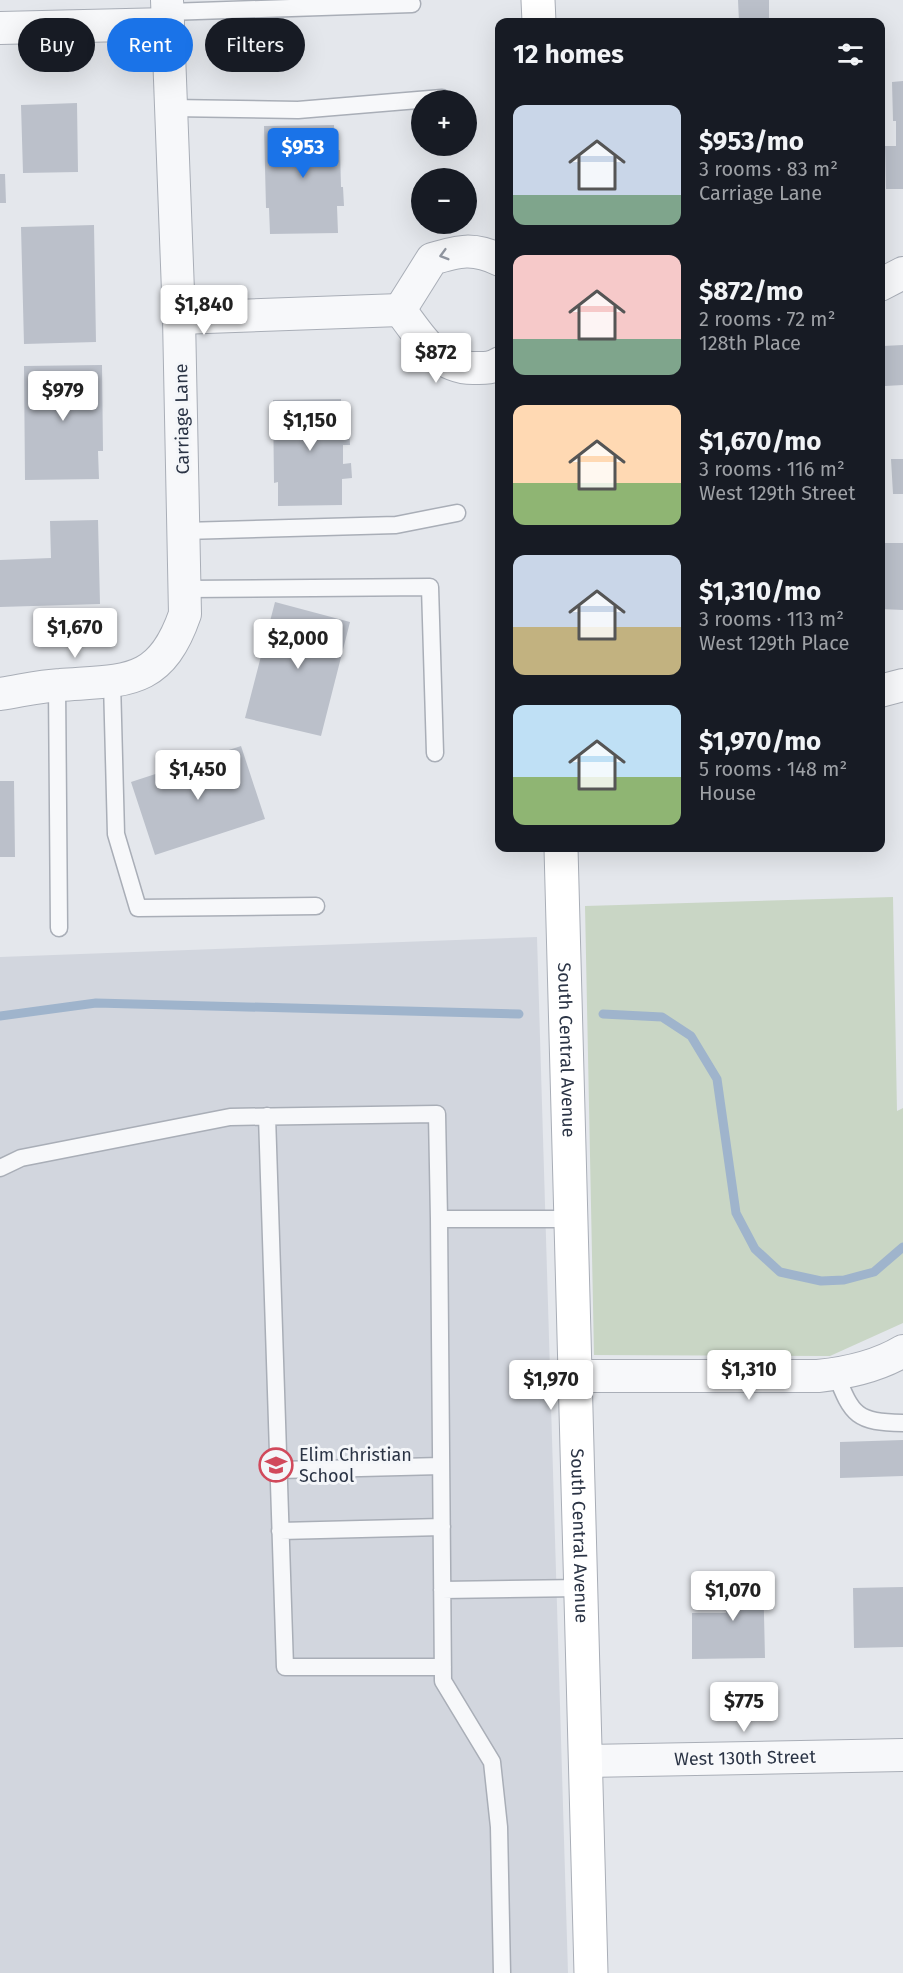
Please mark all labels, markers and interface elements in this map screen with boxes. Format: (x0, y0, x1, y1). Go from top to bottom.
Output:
chip: Buy (18, 18, 95, 72)
chip: Rent (107, 18, 193, 72)
chip: Filters (205, 18, 305, 72)
icon: filters (834, 38, 867, 71)
text: 12 homes (513, 39, 624, 70)
map controls (411, 90, 477, 234)
button: + (411, 90, 477, 156)
text: $953/mo (699, 126, 804, 157)
pin: $953 (267, 128, 339, 179)
icon: home (561, 129, 633, 201)
text: $953 (282, 135, 324, 159)
text: 3 rooms · 83 m² (699, 157, 838, 181)
button: − (411, 168, 477, 234)
text: Carriage Lane (699, 181, 822, 205)
one-way arrow (439, 248, 449, 261)
text: $872/mo (699, 276, 803, 307)
icon: home (561, 279, 633, 351)
pin: $1,840 (155, 285, 253, 336)
text: $1,840 (175, 292, 233, 316)
text: 2 rooms · 72 m² (699, 307, 835, 331)
text: 128th Place (699, 331, 801, 355)
pin: $872 (400, 333, 472, 384)
text: $872 (415, 340, 457, 364)
street label: Carriage Lane (170, 363, 194, 475)
pin: $979 (27, 371, 99, 422)
text: $979 (42, 378, 84, 402)
pin: $1,150 (261, 401, 359, 452)
text: $1,150 (283, 408, 337, 432)
text: $1,670/mo (699, 426, 821, 457)
icon: home (561, 429, 633, 501)
text: 3 rooms · 116 m² (699, 457, 845, 481)
text: West 129th Street (699, 481, 855, 505)
text: $1,310/mo (699, 576, 821, 607)
icon: home (561, 579, 633, 651)
text: 3 rooms · 113 m² (699, 607, 844, 631)
pin: $1,670 (26, 608, 124, 659)
text: $1,670 (47, 615, 103, 639)
pin: $2,000 (249, 619, 347, 670)
text: $2,000 (268, 626, 328, 650)
text: West 129th Place (699, 631, 849, 655)
text: $1,970/mo (699, 726, 821, 757)
icon: home (561, 729, 633, 801)
pin: $1,450 (149, 750, 247, 801)
text: $1,450 (169, 757, 227, 781)
text: 5 rooms · 148 m² (699, 757, 847, 781)
text: House (699, 781, 756, 805)
street label: South Central Avenue (553, 962, 580, 1138)
pin: $1,310 (700, 1350, 798, 1401)
text: $1,310 (721, 1357, 777, 1381)
pin: $1,970 (502, 1360, 600, 1411)
text: $1,970 (523, 1367, 579, 1391)
place label: Elim Christian School (299, 1444, 412, 1487)
school or university icon: Elim Christian School (258, 1447, 294, 1483)
street label: South Central Avenue (566, 1448, 593, 1624)
pin: $1,070 (684, 1571, 782, 1622)
text: $1,070 (705, 1578, 761, 1602)
pin: $775 (708, 1682, 780, 1733)
text: $775 (724, 1689, 764, 1713)
street label: West 130th Street (674, 1746, 817, 1770)

